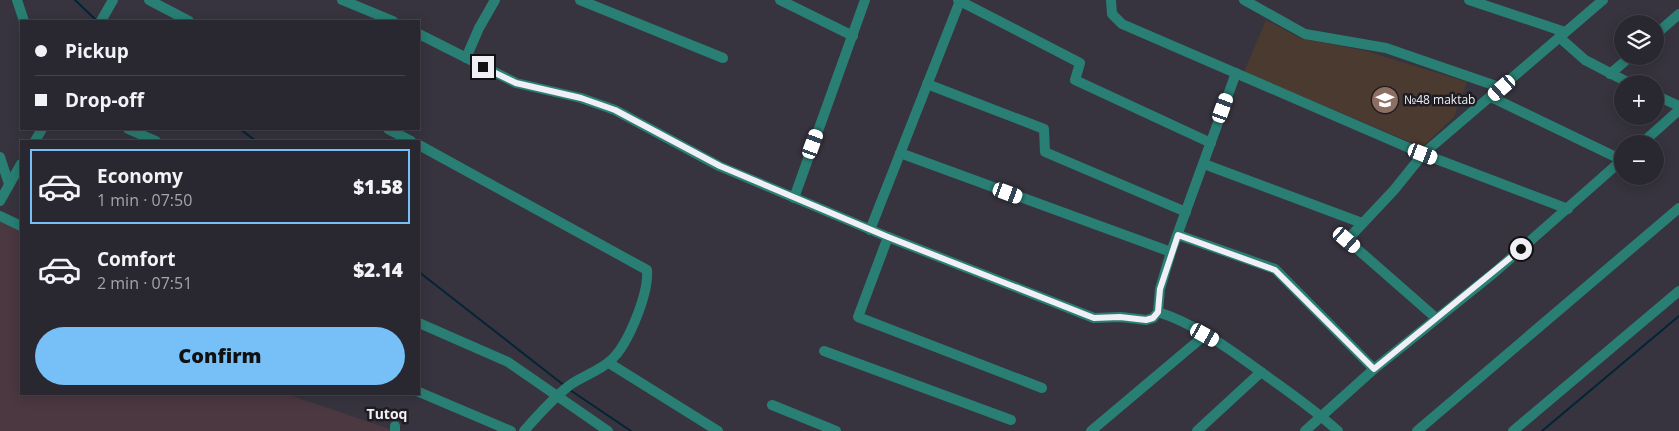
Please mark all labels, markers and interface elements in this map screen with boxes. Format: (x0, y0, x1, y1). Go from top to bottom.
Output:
map controls (1614, 15, 1664, 185)
button: layers (1614, 15, 1664, 65)
text: Pickup (65, 38, 129, 64)
route end (472, 56, 494, 78)
car (1485, 72, 1518, 104)
button: + (1614, 75, 1664, 125)
school or university icon: №48 maktab (1370, 85, 1400, 115)
text: Drop-off (65, 87, 144, 113)
car (1210, 91, 1235, 125)
place label: №48 maktab (1404, 91, 1475, 108)
car (800, 127, 825, 161)
button: − (1614, 135, 1664, 185)
car (1406, 142, 1439, 166)
text: Economy (97, 163, 183, 189)
icon: car (37, 164, 82, 209)
text: $1.58 (353, 174, 403, 200)
car (991, 181, 1024, 205)
text: 1 min · 07:50 (97, 189, 192, 211)
car (1330, 224, 1363, 256)
route start (1510, 238, 1532, 260)
text: Comfort (97, 246, 176, 272)
icon: car (37, 247, 82, 292)
text: $2.14 (353, 257, 403, 283)
text: 2 min · 07:51 (97, 272, 192, 294)
car (1188, 321, 1221, 349)
button: Confirm (35, 327, 405, 385)
district label: Tutoq (367, 404, 407, 423)

